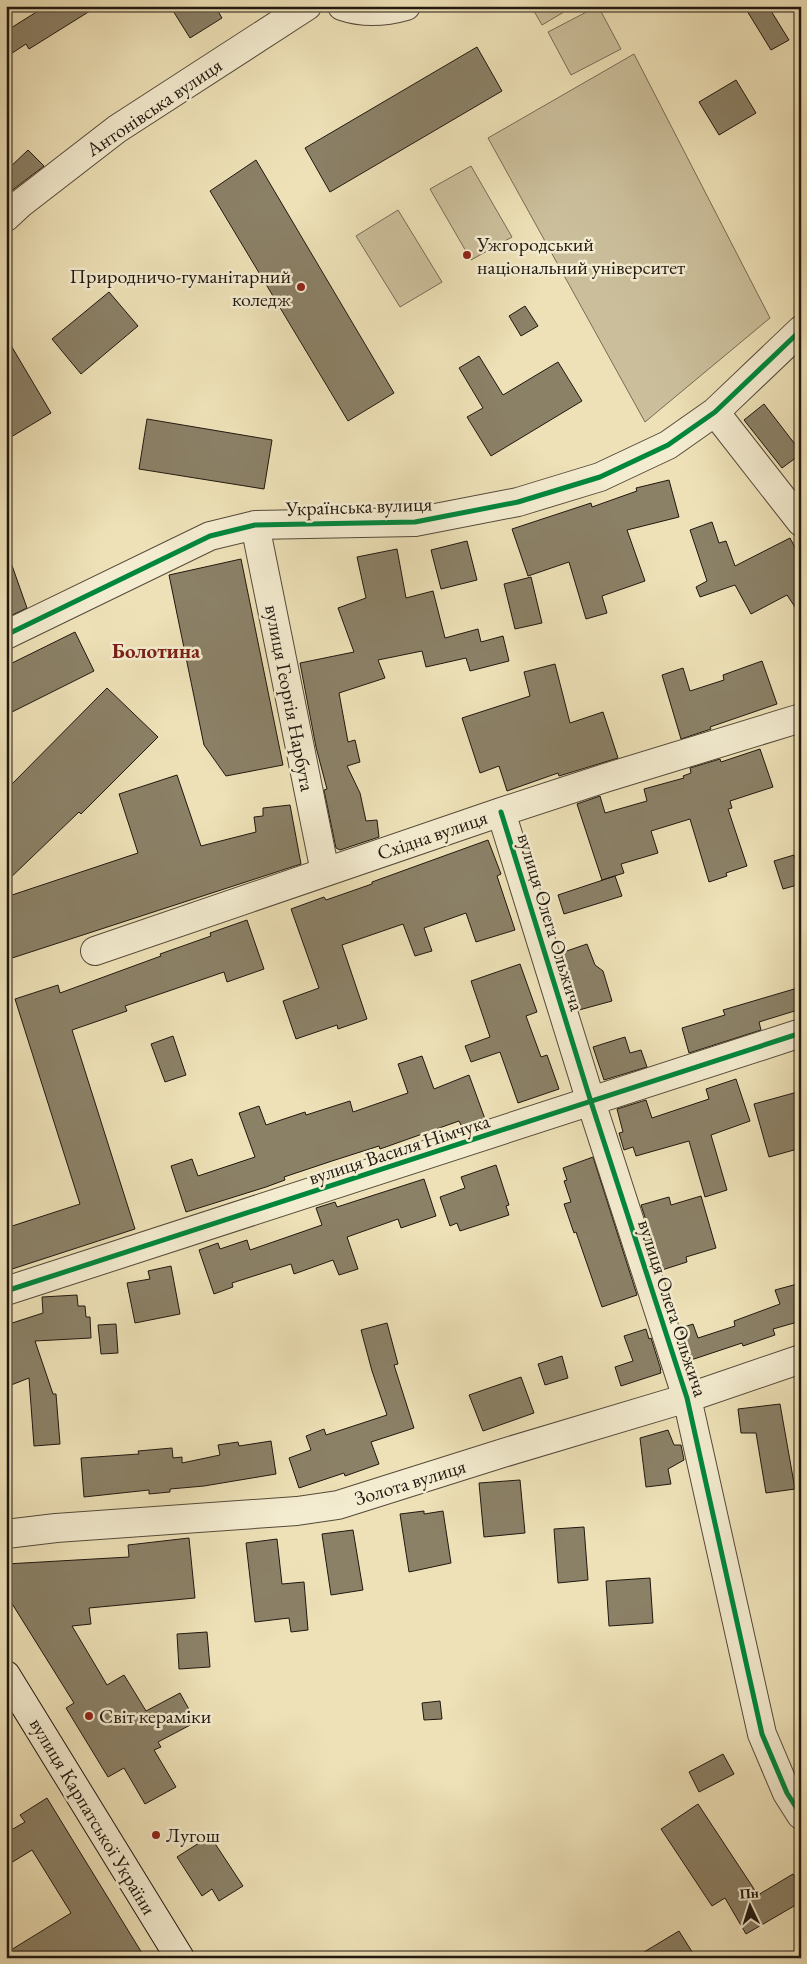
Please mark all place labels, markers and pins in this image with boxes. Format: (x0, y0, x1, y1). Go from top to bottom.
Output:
place label: Ужгородський національний університет (476, 231, 685, 280)
marker: Ужгородський національний університет (461, 249, 473, 261)
place label: Природничо-гуманітарний коледж (70, 263, 291, 312)
marker: Природничо-гуманітарний коледж (295, 281, 307, 293)
place label: Світ кераміки (99, 1703, 212, 1729)
marker: Світ кераміки (83, 1710, 95, 1722)
place label: Лугош (166, 1822, 220, 1848)
marker: Лугош (150, 1829, 162, 1841)

